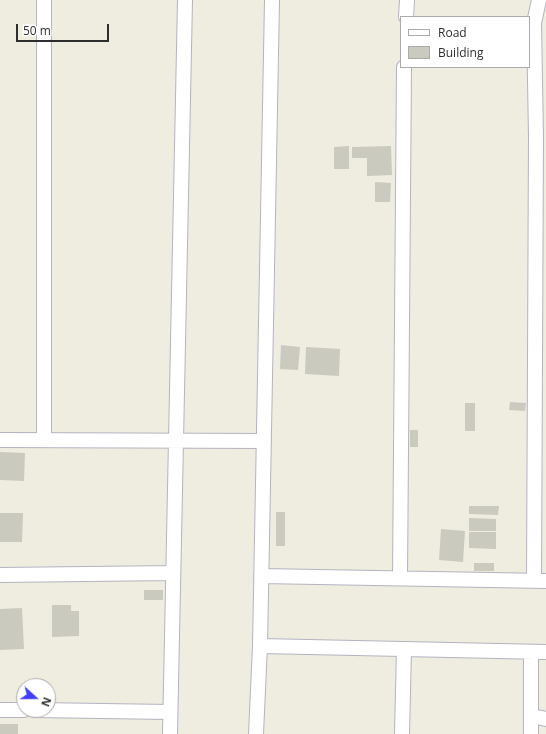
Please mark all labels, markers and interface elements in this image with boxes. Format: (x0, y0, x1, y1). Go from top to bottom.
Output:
scale bar (18, 16, 111, 42)
legend (400, 16, 530, 68)
text: 50 m (23, 22, 51, 39)
text: Road (438, 24, 467, 41)
text: Building (438, 44, 483, 61)
north arrow (16, 678, 56, 718)
text: N (38, 695, 55, 709)

